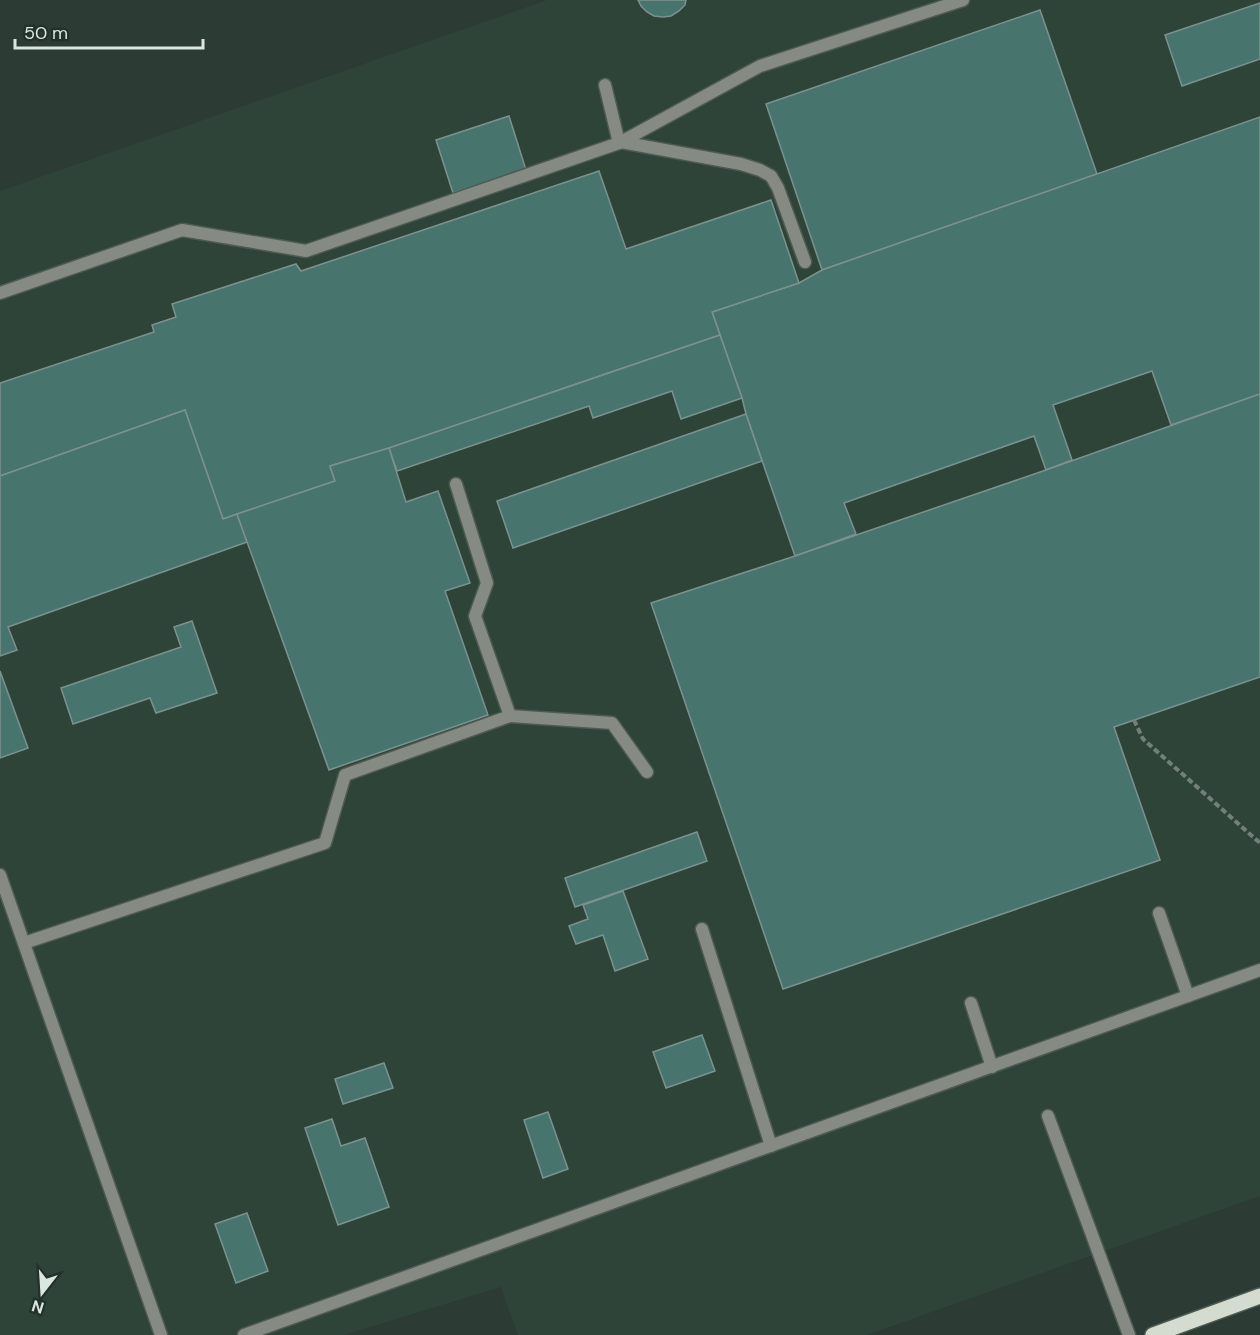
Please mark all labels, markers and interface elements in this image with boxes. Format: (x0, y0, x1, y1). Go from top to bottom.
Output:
scale bar (15, 12, 202, 50)
text: 50 m (24, 21, 68, 45)
north arrow (12, 1263, 72, 1323)
text: N (29, 1295, 46, 1319)

